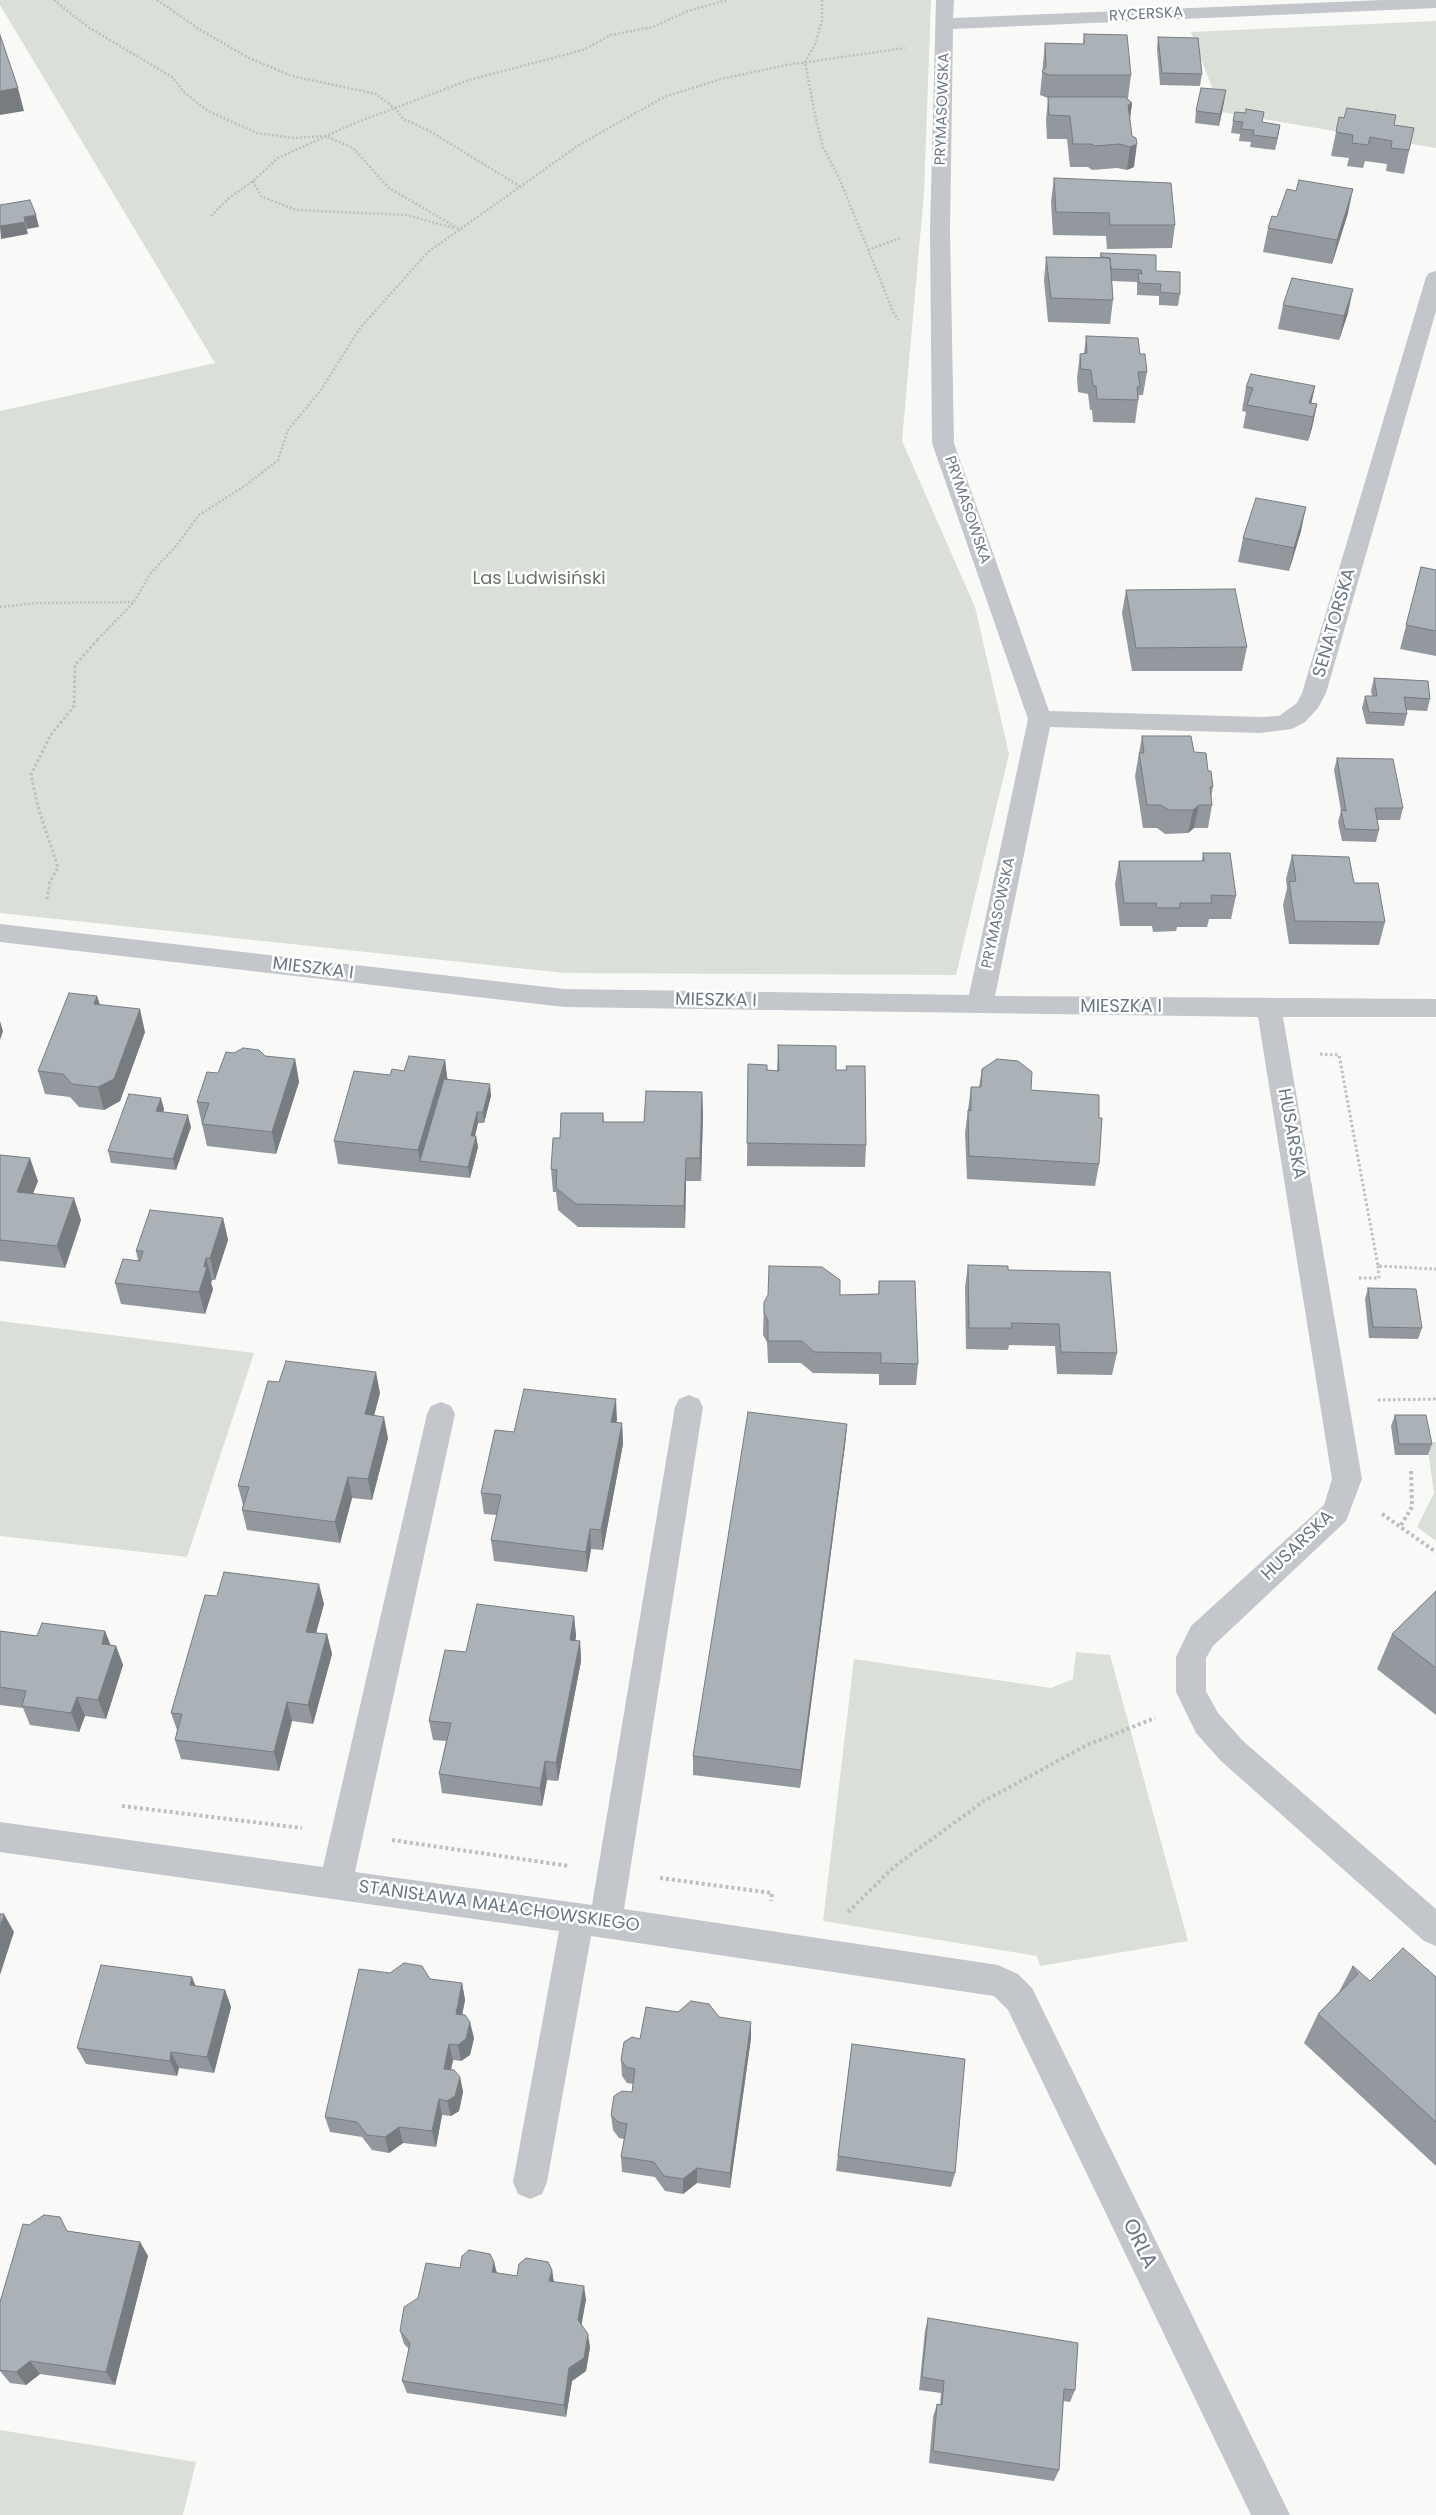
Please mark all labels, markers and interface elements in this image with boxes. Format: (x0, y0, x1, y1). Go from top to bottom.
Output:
street label: RYCERSKA (1108, 4, 1184, 26)
street label: PRYMASOWSKA (932, 52, 954, 166)
street label: PRYMASOWSKA (940, 454, 994, 566)
street label: SENATORSKA (1309, 566, 1361, 680)
park label: Las Ludwisiński (472, 568, 606, 590)
street label: PRYMASOWSKA (978, 856, 1020, 970)
street label: MIESZKA I (271, 953, 355, 985)
street label: MIESZKA I (675, 989, 757, 1013)
street label: MIESZKA I (1080, 996, 1162, 1018)
street label: HUSARSKA (1272, 1087, 1310, 1181)
street label: HUSARSKA (1258, 1506, 1338, 1586)
street label: STANISŁAWA MAŁACHOWSKIEGO (357, 1877, 641, 1937)
street label: ORLA (1116, 2215, 1162, 2273)

